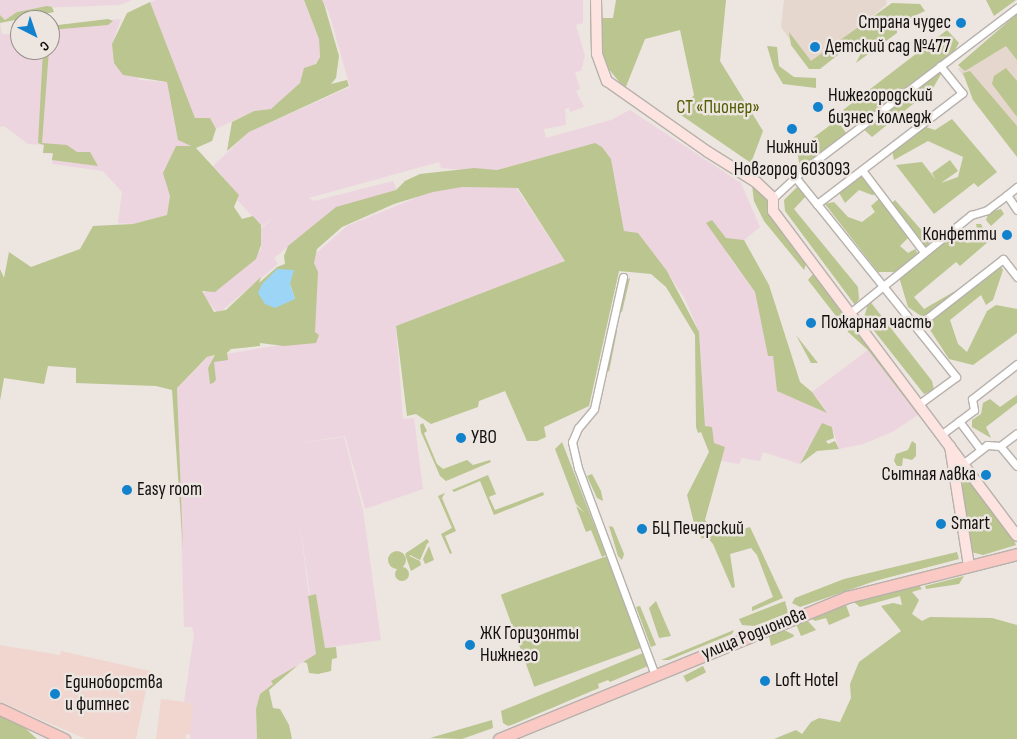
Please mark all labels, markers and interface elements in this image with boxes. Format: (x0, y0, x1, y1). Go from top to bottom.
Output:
north arrow (10, 10, 60, 60)
place label: Страна чудес (858, 12, 951, 34)
marker: Страна чудес (955, 17, 967, 29)
place label: Детский сад №477 (825, 36, 951, 58)
text: С (36, 37, 53, 55)
marker: Детский сад №477 (809, 41, 821, 53)
place label: Нижегородский бизнес колледж (828, 85, 933, 129)
park label: СТ «Пионер» (676, 97, 760, 119)
marker: Нижегородский бизнес колледж (812, 101, 824, 113)
marker: Нижний Новгород 603093 (786, 123, 798, 135)
place label: Нижний Новгород 603093 (734, 137, 850, 181)
place label: Конфетти (923, 224, 997, 246)
marker: Конфетти (1001, 229, 1013, 241)
place label: Пожарная часть (821, 312, 932, 334)
marker: Пожарная часть (805, 317, 817, 329)
place label: УВО (471, 427, 497, 449)
marker: УВО (455, 432, 467, 444)
place label: Сытная лавка (882, 464, 976, 486)
marker: Сытная лавка (980, 469, 992, 481)
place label: Easy room (137, 479, 202, 501)
marker: Easy room (121, 484, 133, 496)
place label: Smart (951, 513, 990, 535)
place label: БЦ Печерский (652, 518, 744, 540)
marker: Smart (935, 518, 947, 530)
marker: БЦ Печерский (636, 523, 648, 535)
street label: улица Родионова (698, 603, 810, 665)
place label: ЖК Горизонты Нижнего (480, 623, 579, 667)
marker: ЖК Горизонты Нижнего (464, 639, 476, 651)
place label: Loft Hotel (775, 670, 838, 692)
place label: Единоборства и фитнес (65, 672, 163, 716)
marker: Loft Hotel (759, 675, 771, 687)
marker: Единоборства и фитнес (49, 688, 61, 700)

